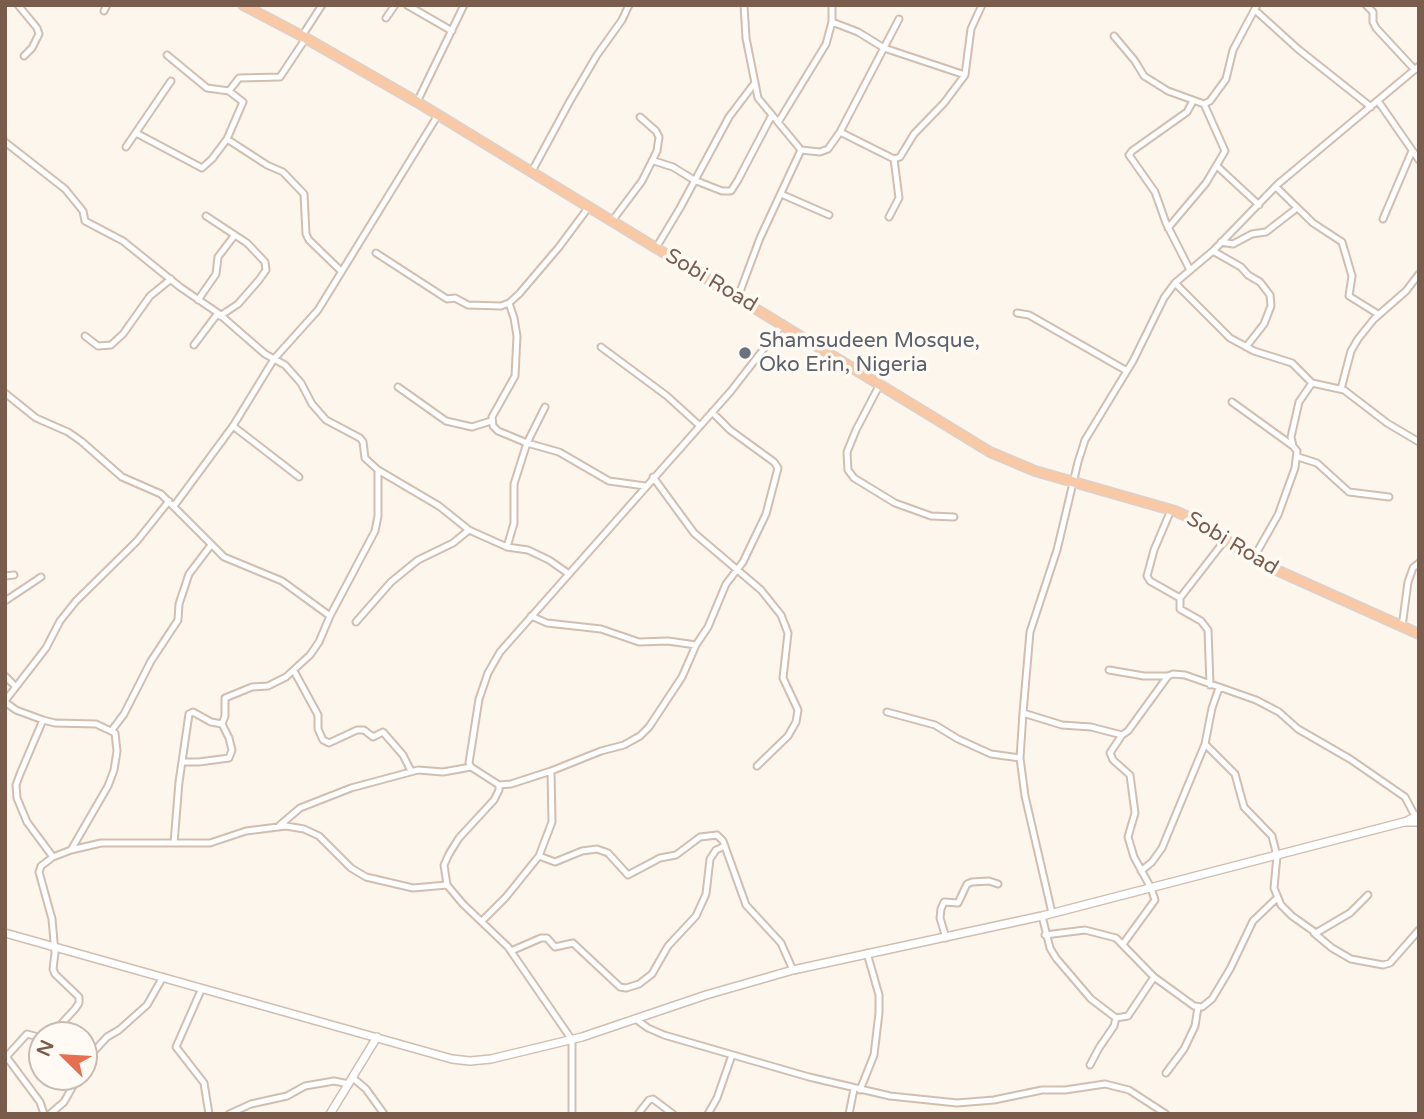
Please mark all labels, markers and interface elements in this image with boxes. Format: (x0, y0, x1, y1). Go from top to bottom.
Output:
street label: Sobi Road (661, 244, 761, 318)
place label: Shamsudeen Mosque, Oko Erin, Nigeria (759, 328, 980, 378)
marker: Shamsudeen Mosque, Oko Erin, Nigeria (737, 345, 753, 361)
street label: Sobi Road (1182, 507, 1282, 581)
north arrow (28, 1021, 98, 1091)
text: N (32, 1037, 59, 1060)

